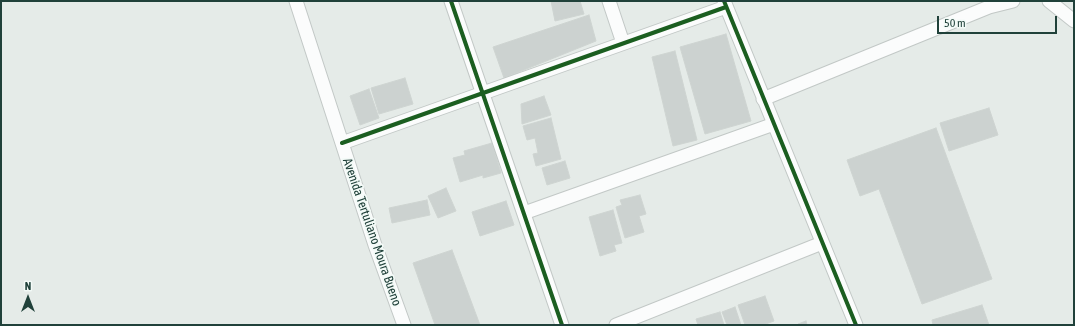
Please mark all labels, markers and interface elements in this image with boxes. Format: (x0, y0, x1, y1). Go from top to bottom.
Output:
scale bar (939, 8, 1059, 34)
text: 50 m (944, 16, 966, 30)
street label: Avenida Tertuliano Moura Bueno (339, 156, 405, 308)
north arrow (8, 278, 48, 318)
text: N (25, 280, 31, 292)

